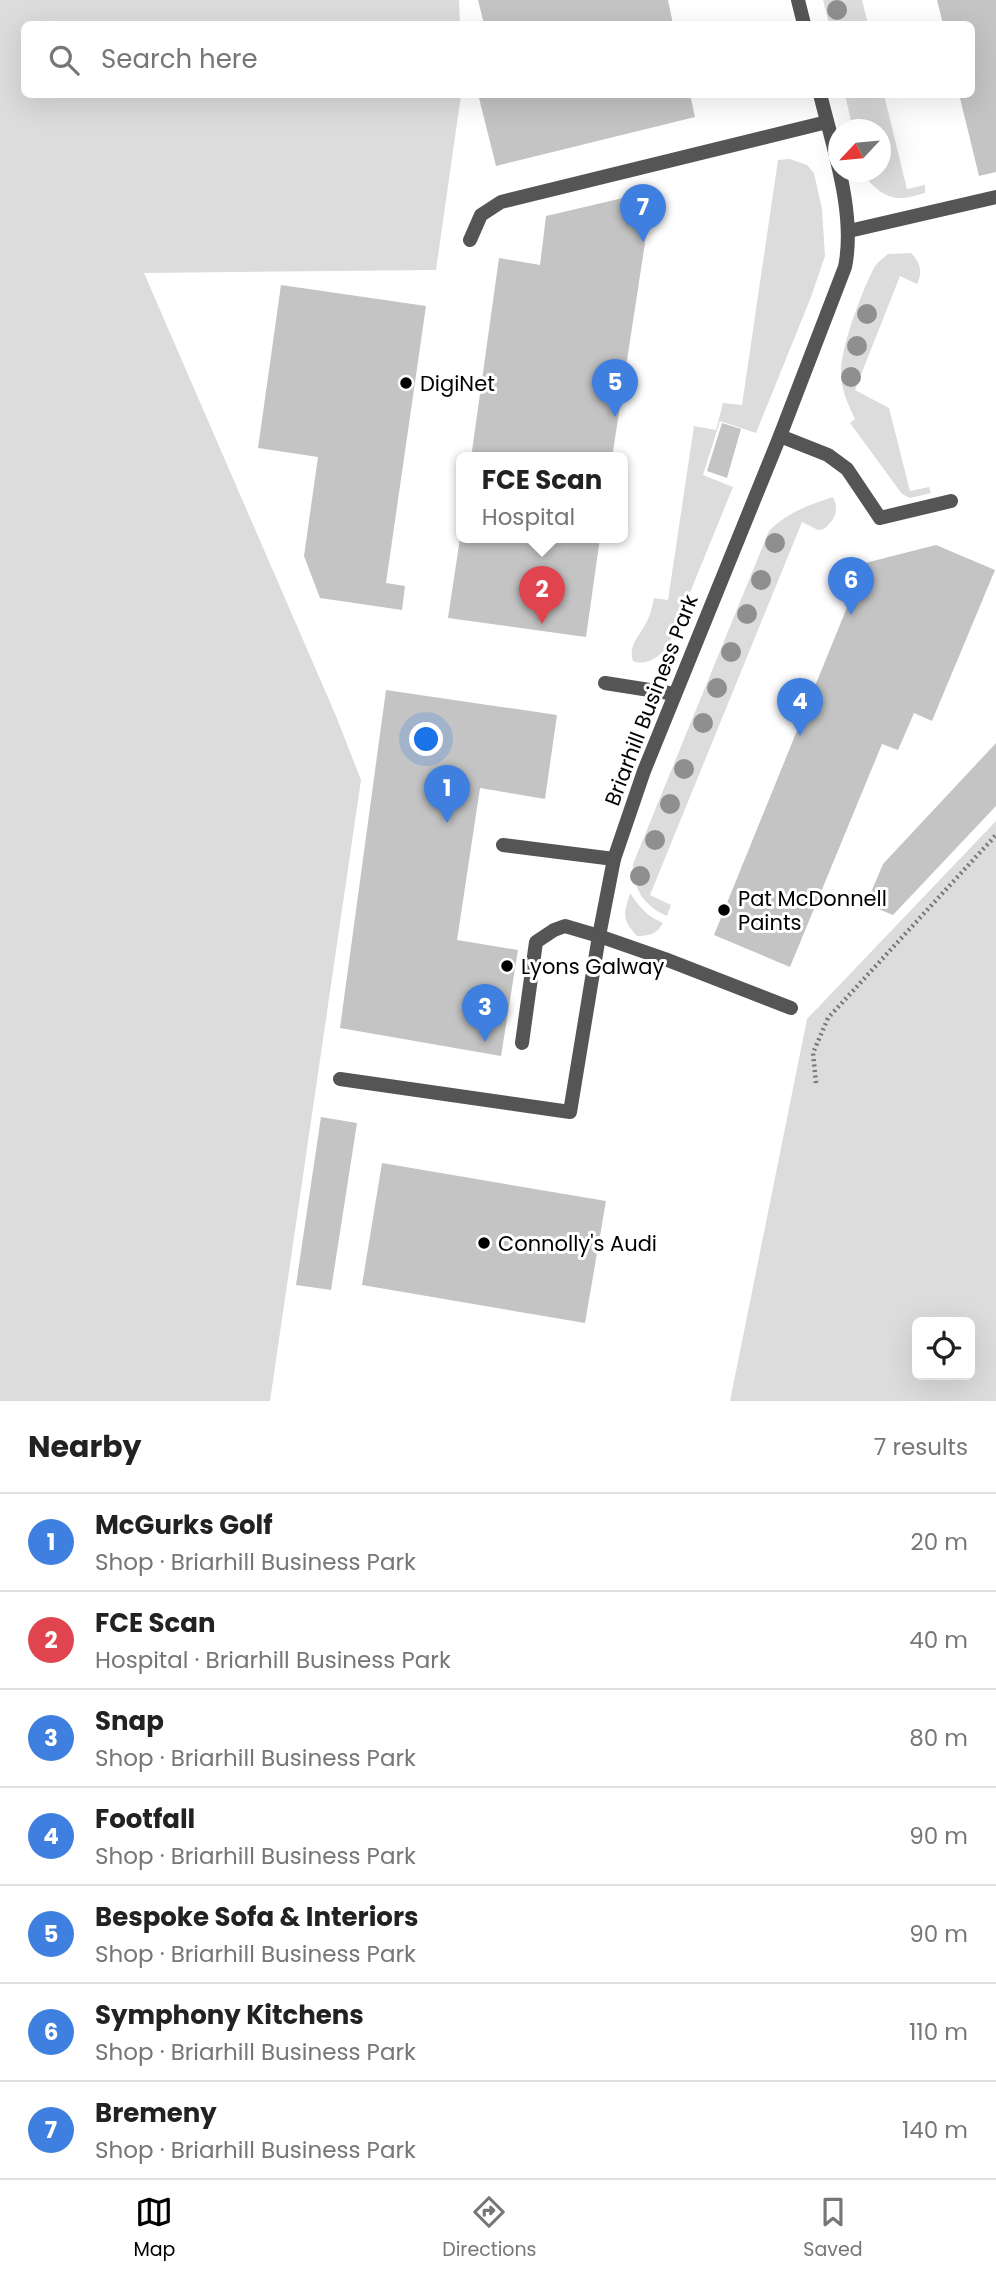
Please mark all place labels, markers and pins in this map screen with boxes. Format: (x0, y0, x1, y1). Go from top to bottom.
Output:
pin: 7 (620, 184, 666, 242)
pin: 5 (592, 359, 638, 417)
place label: DigiNet (420, 369, 495, 398)
marker: DigiNet (398, 375, 414, 391)
pin: 6 (828, 557, 874, 615)
pin: 2 (519, 566, 565, 624)
pin: 4 (777, 678, 823, 736)
pin: 1 (424, 765, 470, 823)
place label: Pat McDonnell Paints (738, 884, 887, 937)
marker: Pat McDonnell Paints (716, 902, 732, 918)
place label: Lyons Galway (521, 952, 664, 981)
marker: Lyons Galway (499, 958, 515, 974)
pin: 3 (462, 984, 508, 1042)
place label: Connolly's Audi (498, 1229, 657, 1258)
marker: Connolly's Audi (476, 1235, 492, 1251)

